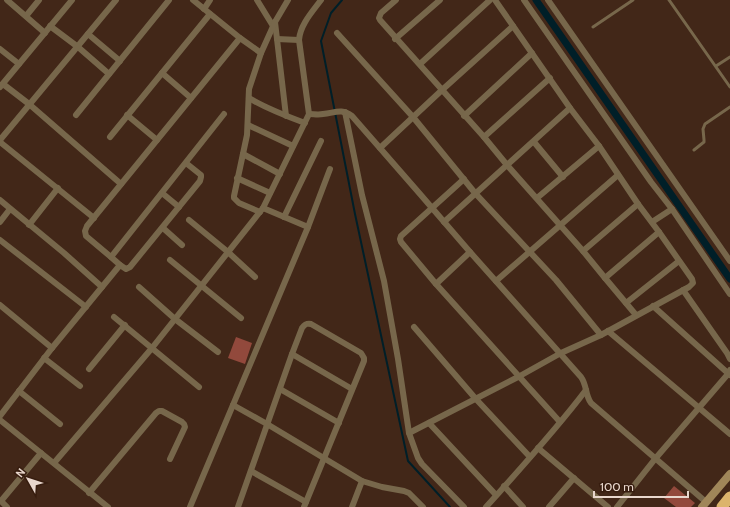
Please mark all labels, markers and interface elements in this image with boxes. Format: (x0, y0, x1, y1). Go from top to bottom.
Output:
north arrow (8, 459, 48, 499)
text: N (12, 465, 28, 480)
scale bar (594, 473, 688, 499)
text: 100 m (600, 479, 634, 494)

